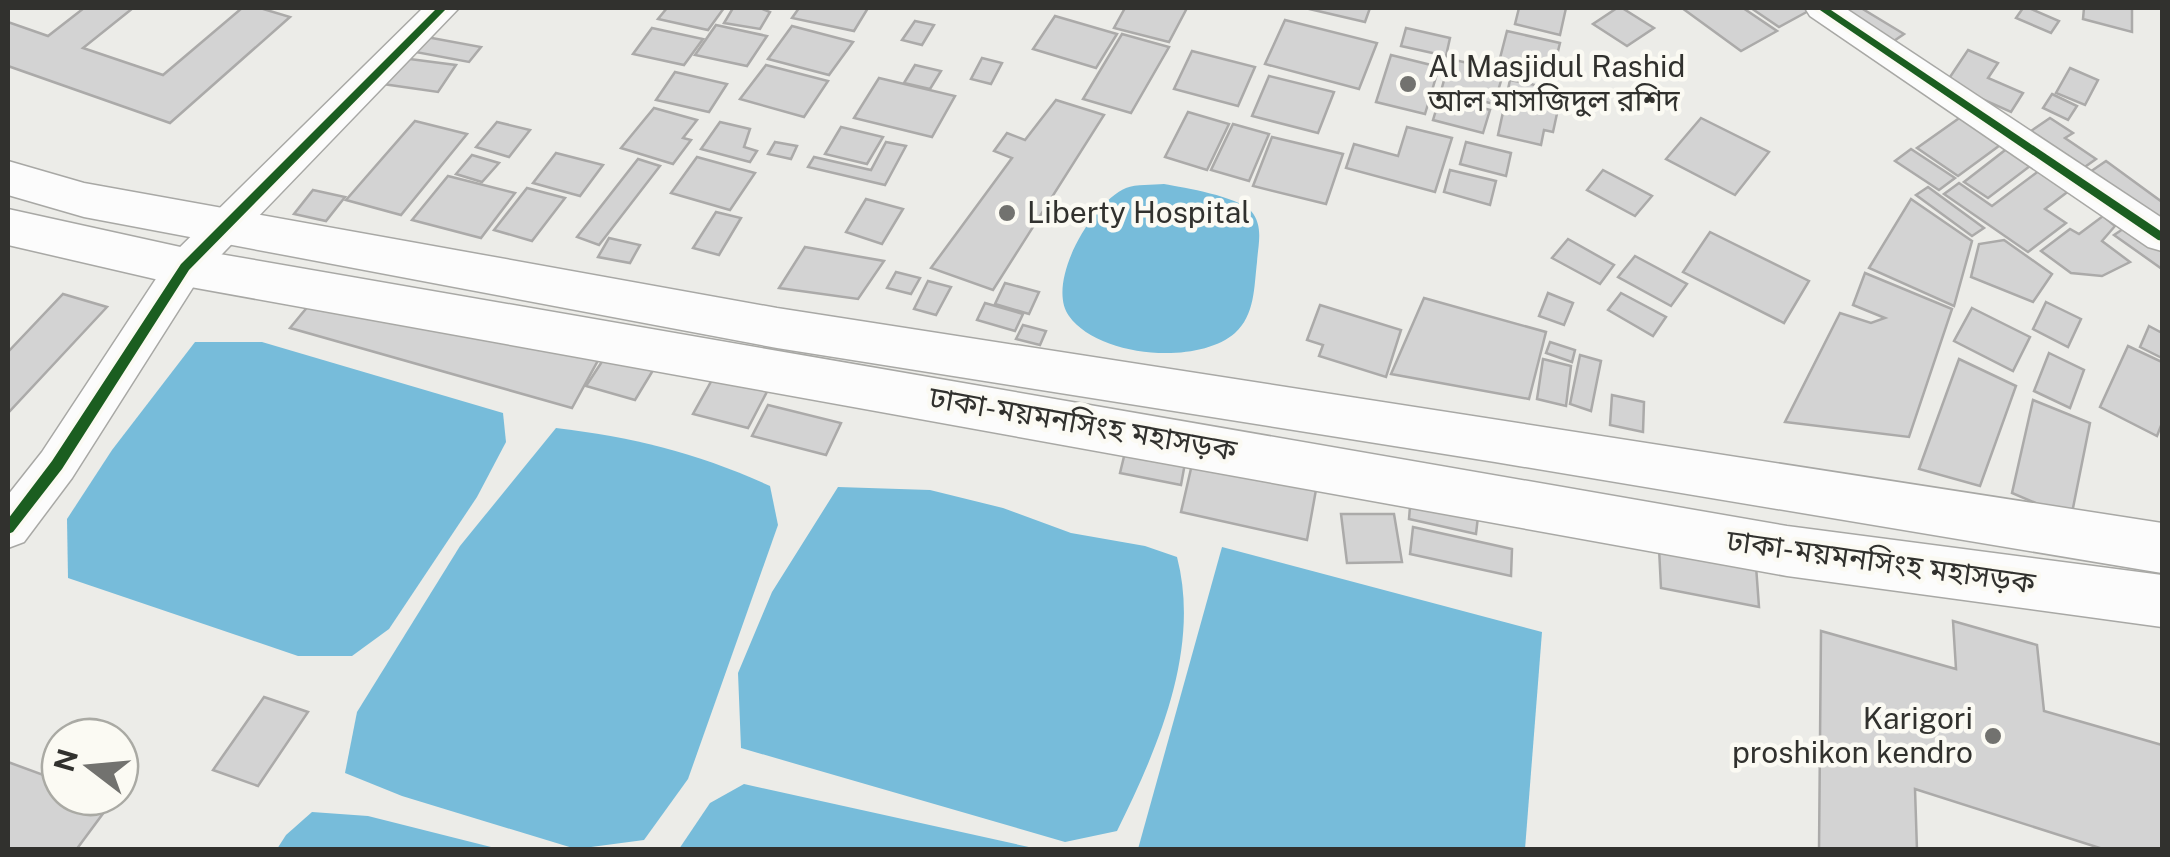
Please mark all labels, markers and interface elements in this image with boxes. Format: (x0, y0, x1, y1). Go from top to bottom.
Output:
place label: Al Masjidul Rashid আল মাসজিদুল রশিদ (1427, 48, 1685, 118)
marker: Al Masjidul Rashid আল মাসজিদুল রশিদ (1397, 73, 1419, 95)
place label: Liberty Hospital (1027, 194, 1250, 230)
marker: Liberty Hospital (996, 202, 1018, 224)
street label: ঢাকা-ময়মনসিংহ মহাসড়ক (926, 378, 1240, 468)
street label: ঢাকা-ময়মনসিংহ মহাসড়ক (1724, 521, 2039, 601)
place label: Karigori proshikon kendro (1732, 700, 1973, 770)
north arrow (40, 717, 140, 817)
marker: Karigori proshikon kendro (1982, 725, 2004, 747)
text: N (47, 745, 84, 775)

